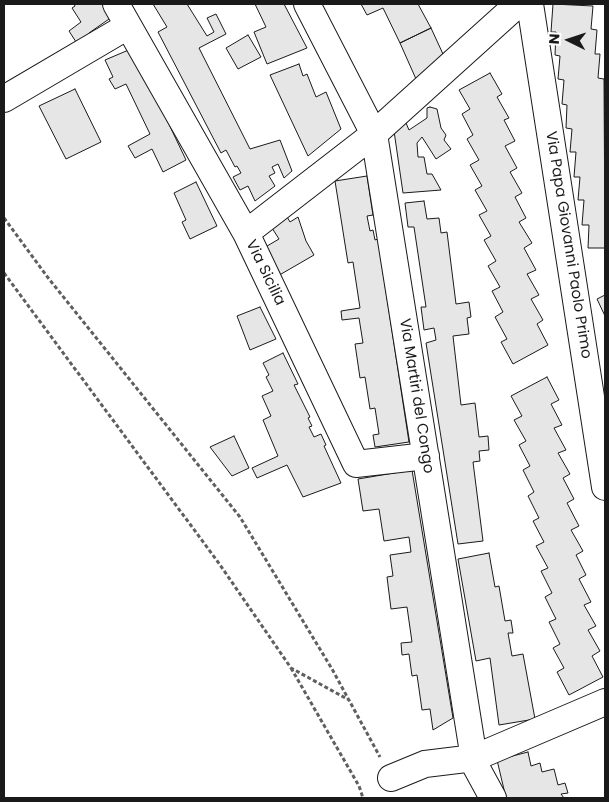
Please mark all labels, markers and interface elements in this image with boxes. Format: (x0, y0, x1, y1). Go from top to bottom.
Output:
north arrow (544, 15, 594, 65)
text: N (544, 33, 564, 45)
street label: Via Papa Giovanni Paolo Primo (541, 130, 595, 360)
street label: Via Sicilia (241, 237, 289, 309)
street label: Via Martiri del Congo (395, 317, 437, 475)

